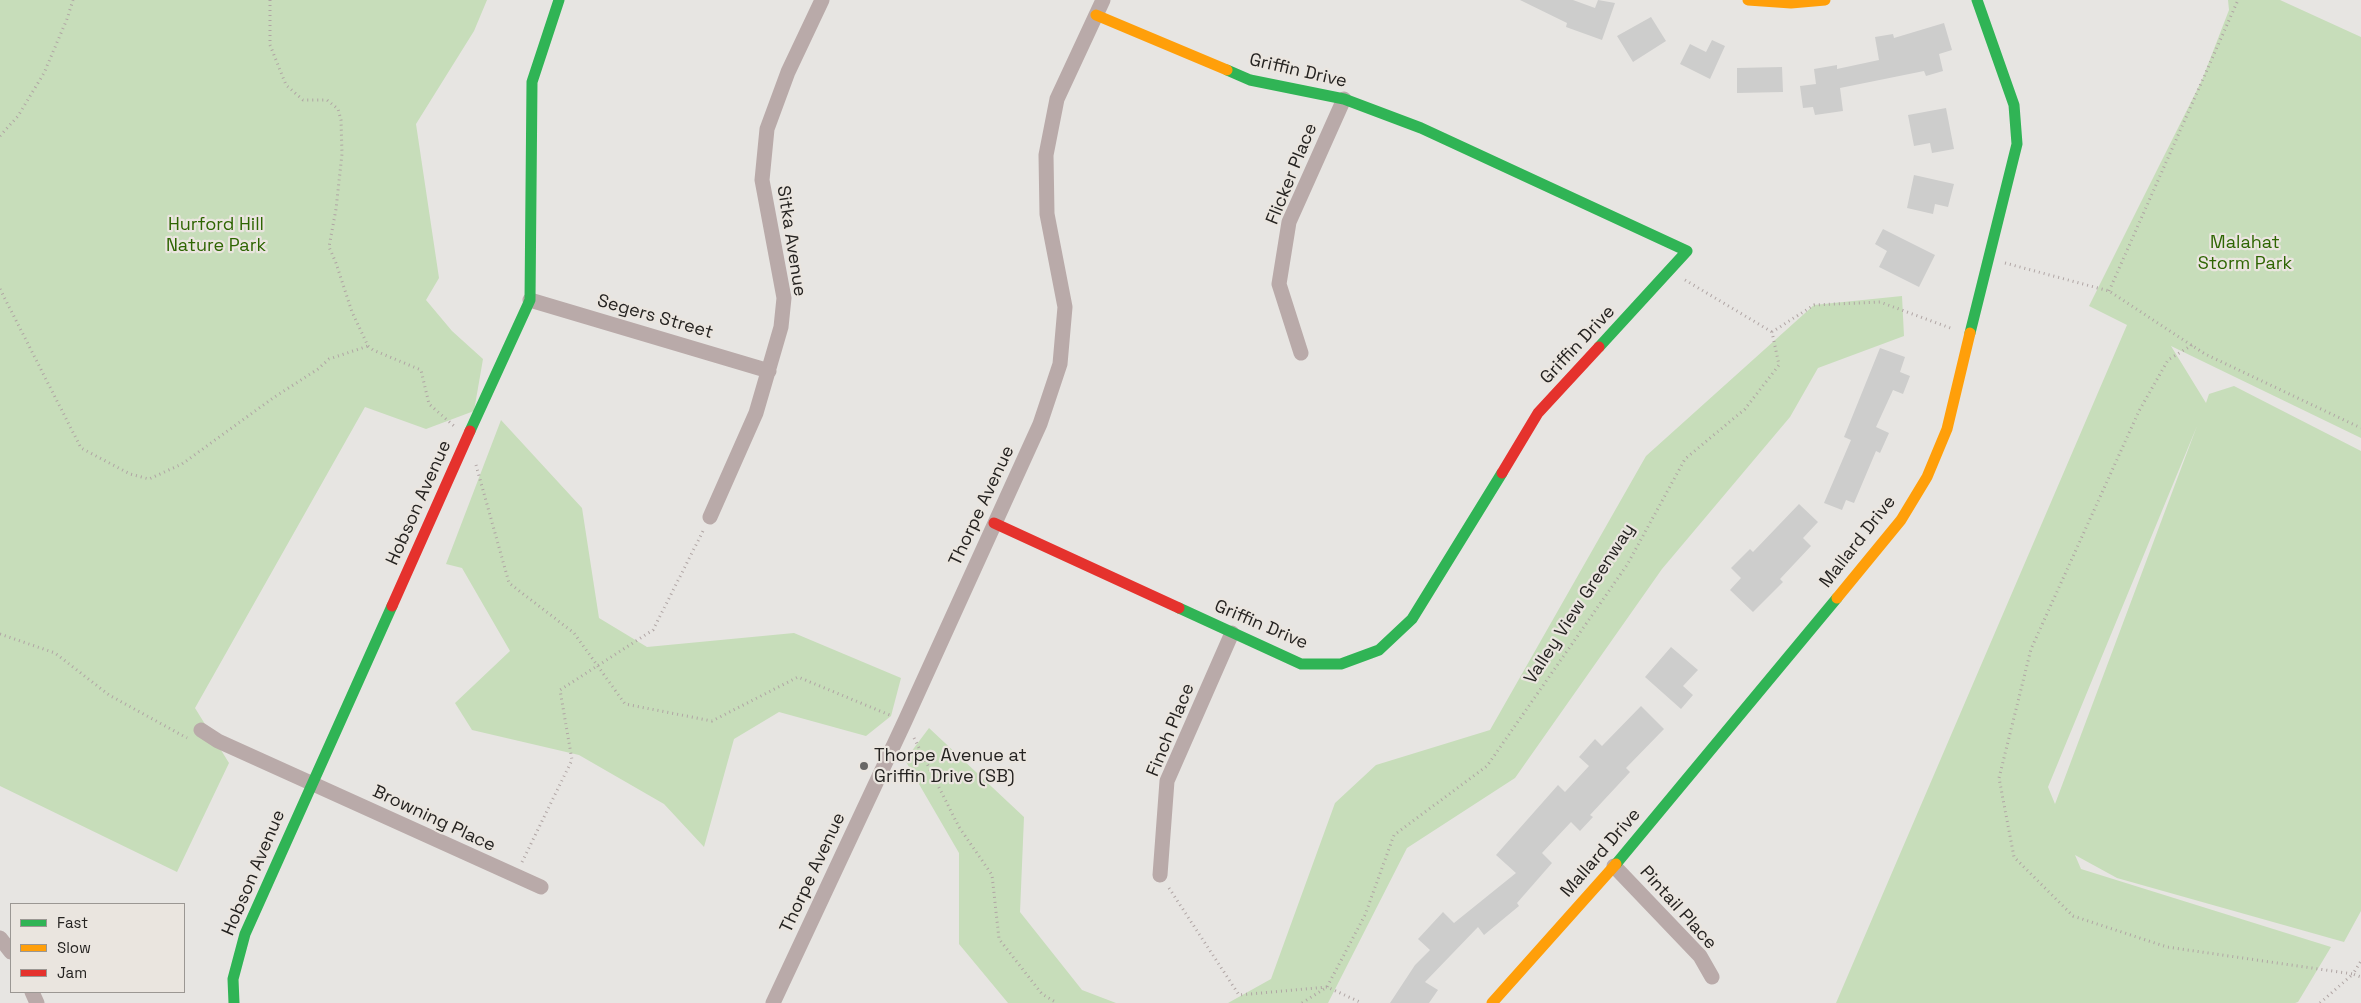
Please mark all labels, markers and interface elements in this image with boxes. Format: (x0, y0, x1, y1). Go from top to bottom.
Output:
street label: Griffin Drive (1247, 49, 1349, 93)
street label: Flicker Place (1262, 120, 1322, 228)
street label: Sitka Avenue (772, 184, 810, 298)
park label: Hurford Hill Nature Park (166, 214, 266, 256)
park label: Malahat Storm Park (2198, 232, 2292, 274)
street label: Segers Street (595, 290, 715, 344)
street label: Griffin Drive (1536, 301, 1620, 389)
street label: Hobson Avenue (382, 437, 456, 569)
street label: Thorpe Avenue (945, 443, 1019, 569)
street label: Mallard Drive (1815, 492, 1901, 592)
street label: Valley View Greenway (1520, 520, 1640, 688)
street label: Griffin Drive (1211, 596, 1311, 654)
street label: Finch Place (1143, 680, 1199, 780)
place label: Thorpe Avenue at Griffin Drive (SB) (874, 745, 1027, 788)
marker: Thorpe Avenue at Griffin Drive (SB) (858, 760, 870, 772)
street label: Browning Place (369, 781, 499, 857)
street label: Mallard Drive (1556, 804, 1646, 902)
street label: Hobson Avenue (218, 807, 290, 939)
street label: Thorpe Avenue (776, 810, 850, 936)
street label: Pintail Place (1635, 862, 1721, 954)
legend (10, 903, 185, 993)
text: Fast (57, 913, 88, 932)
text: Slow (57, 938, 91, 957)
text: Jam (57, 963, 87, 982)

